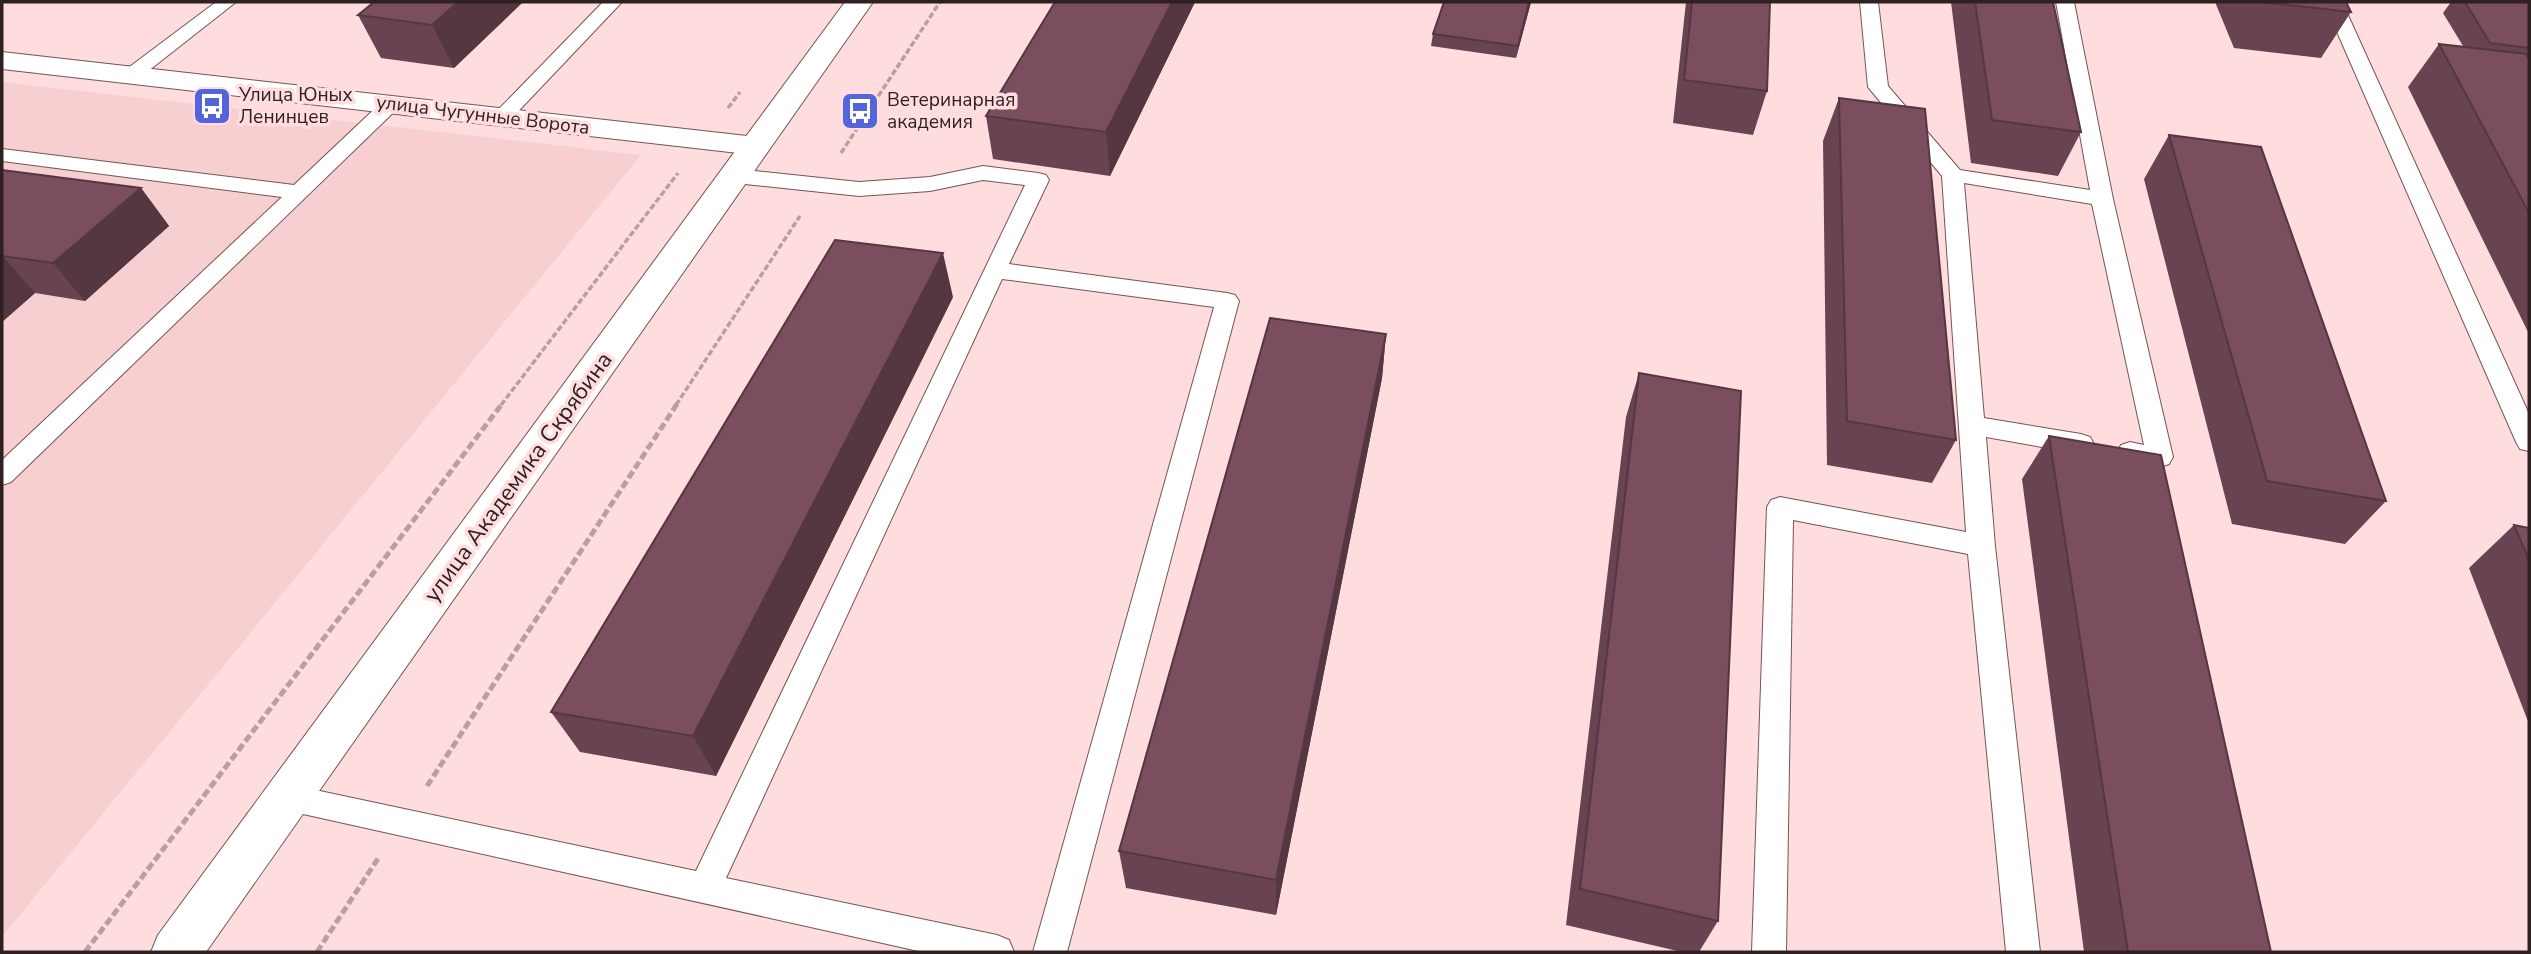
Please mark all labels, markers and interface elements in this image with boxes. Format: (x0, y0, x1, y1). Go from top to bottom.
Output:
place label: Улица Юных Ленинцев (238, 82, 353, 130)
bus stop icon: Улица Юных Ленинцев (191, 85, 233, 127)
place label: Ветеринарная академия (887, 87, 1016, 135)
street label: улица Чугунные Ворота (375, 89, 591, 141)
bus stop icon: Ветеринарная академия (839, 90, 881, 132)
street label: улица Академика Скрябина (417, 346, 619, 608)

